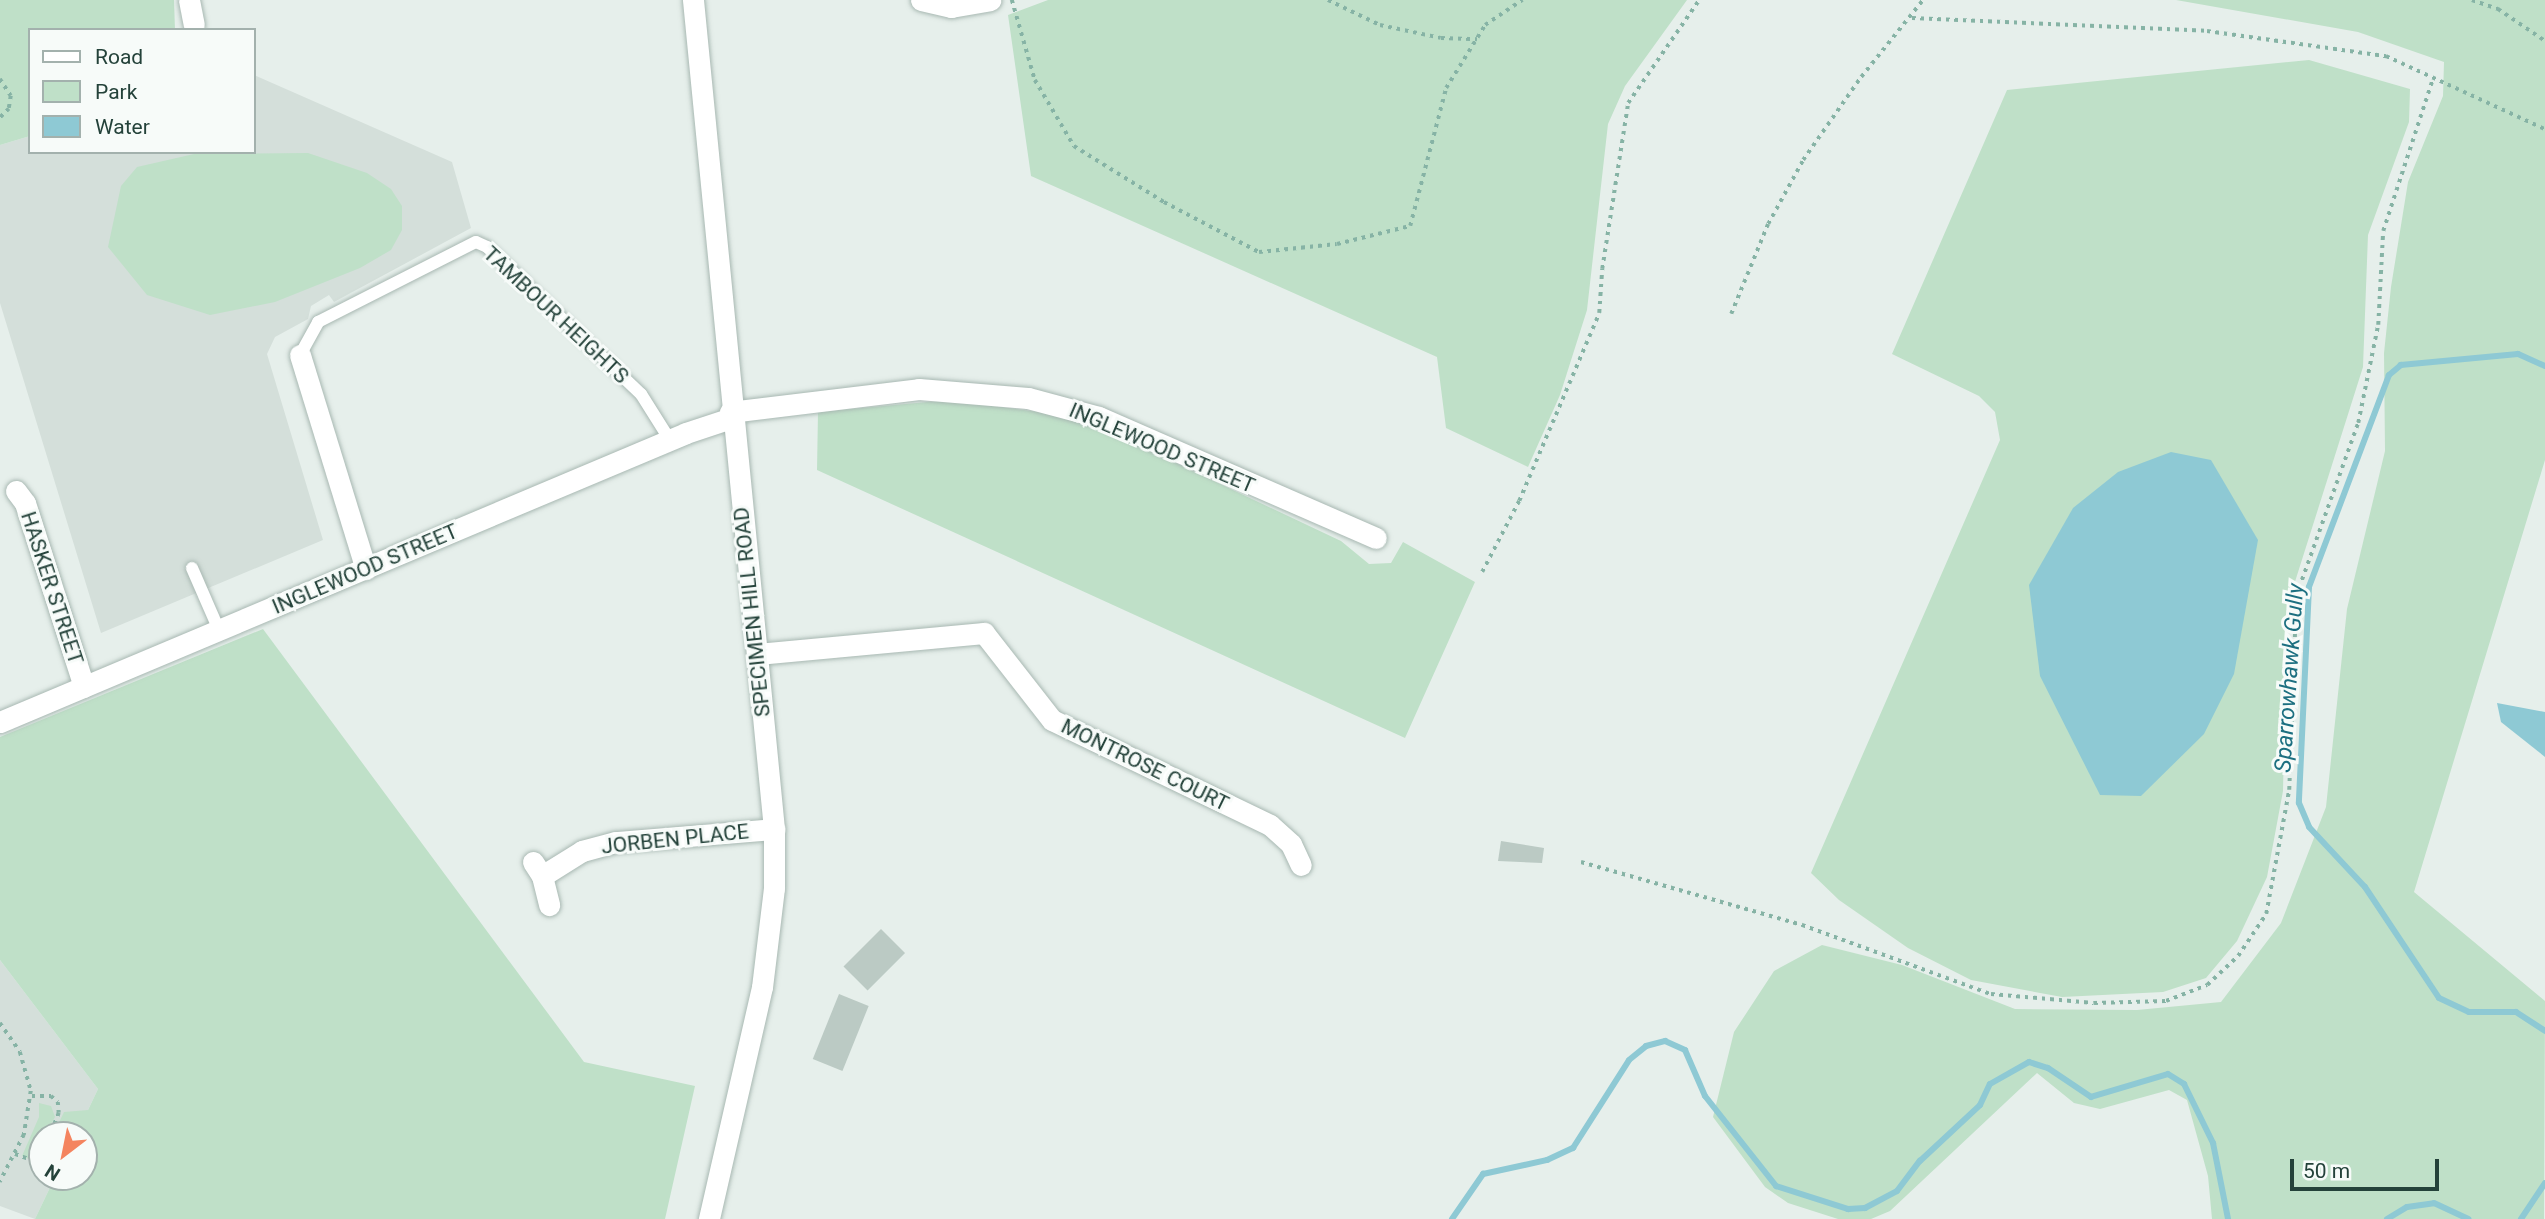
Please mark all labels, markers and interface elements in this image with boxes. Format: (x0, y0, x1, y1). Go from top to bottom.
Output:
legend (28, 28, 256, 154)
text: Road (95, 45, 143, 69)
text: Park (95, 80, 137, 104)
text: Water (95, 115, 150, 139)
street label: TAMBOUR HEIGHTS (478, 241, 634, 389)
street label: INGLEWOOD STREET (1065, 397, 1259, 499)
street label: SPECIMEN HILL ROAD (728, 506, 776, 718)
street label: HASKER STREET (15, 508, 89, 668)
street label: INGLEWOOD STREET (268, 518, 462, 620)
water label: Sparrowhawk Gully (2270, 583, 2310, 773)
street label: MONTROSE COURT (1057, 713, 1233, 817)
street label: JORBEN PLACE (600, 819, 750, 859)
north arrow (28, 1121, 98, 1191)
scale bar (2293, 1146, 2442, 1190)
text: N (41, 1159, 64, 1186)
text: 50 m (2303, 1159, 2350, 1183)

